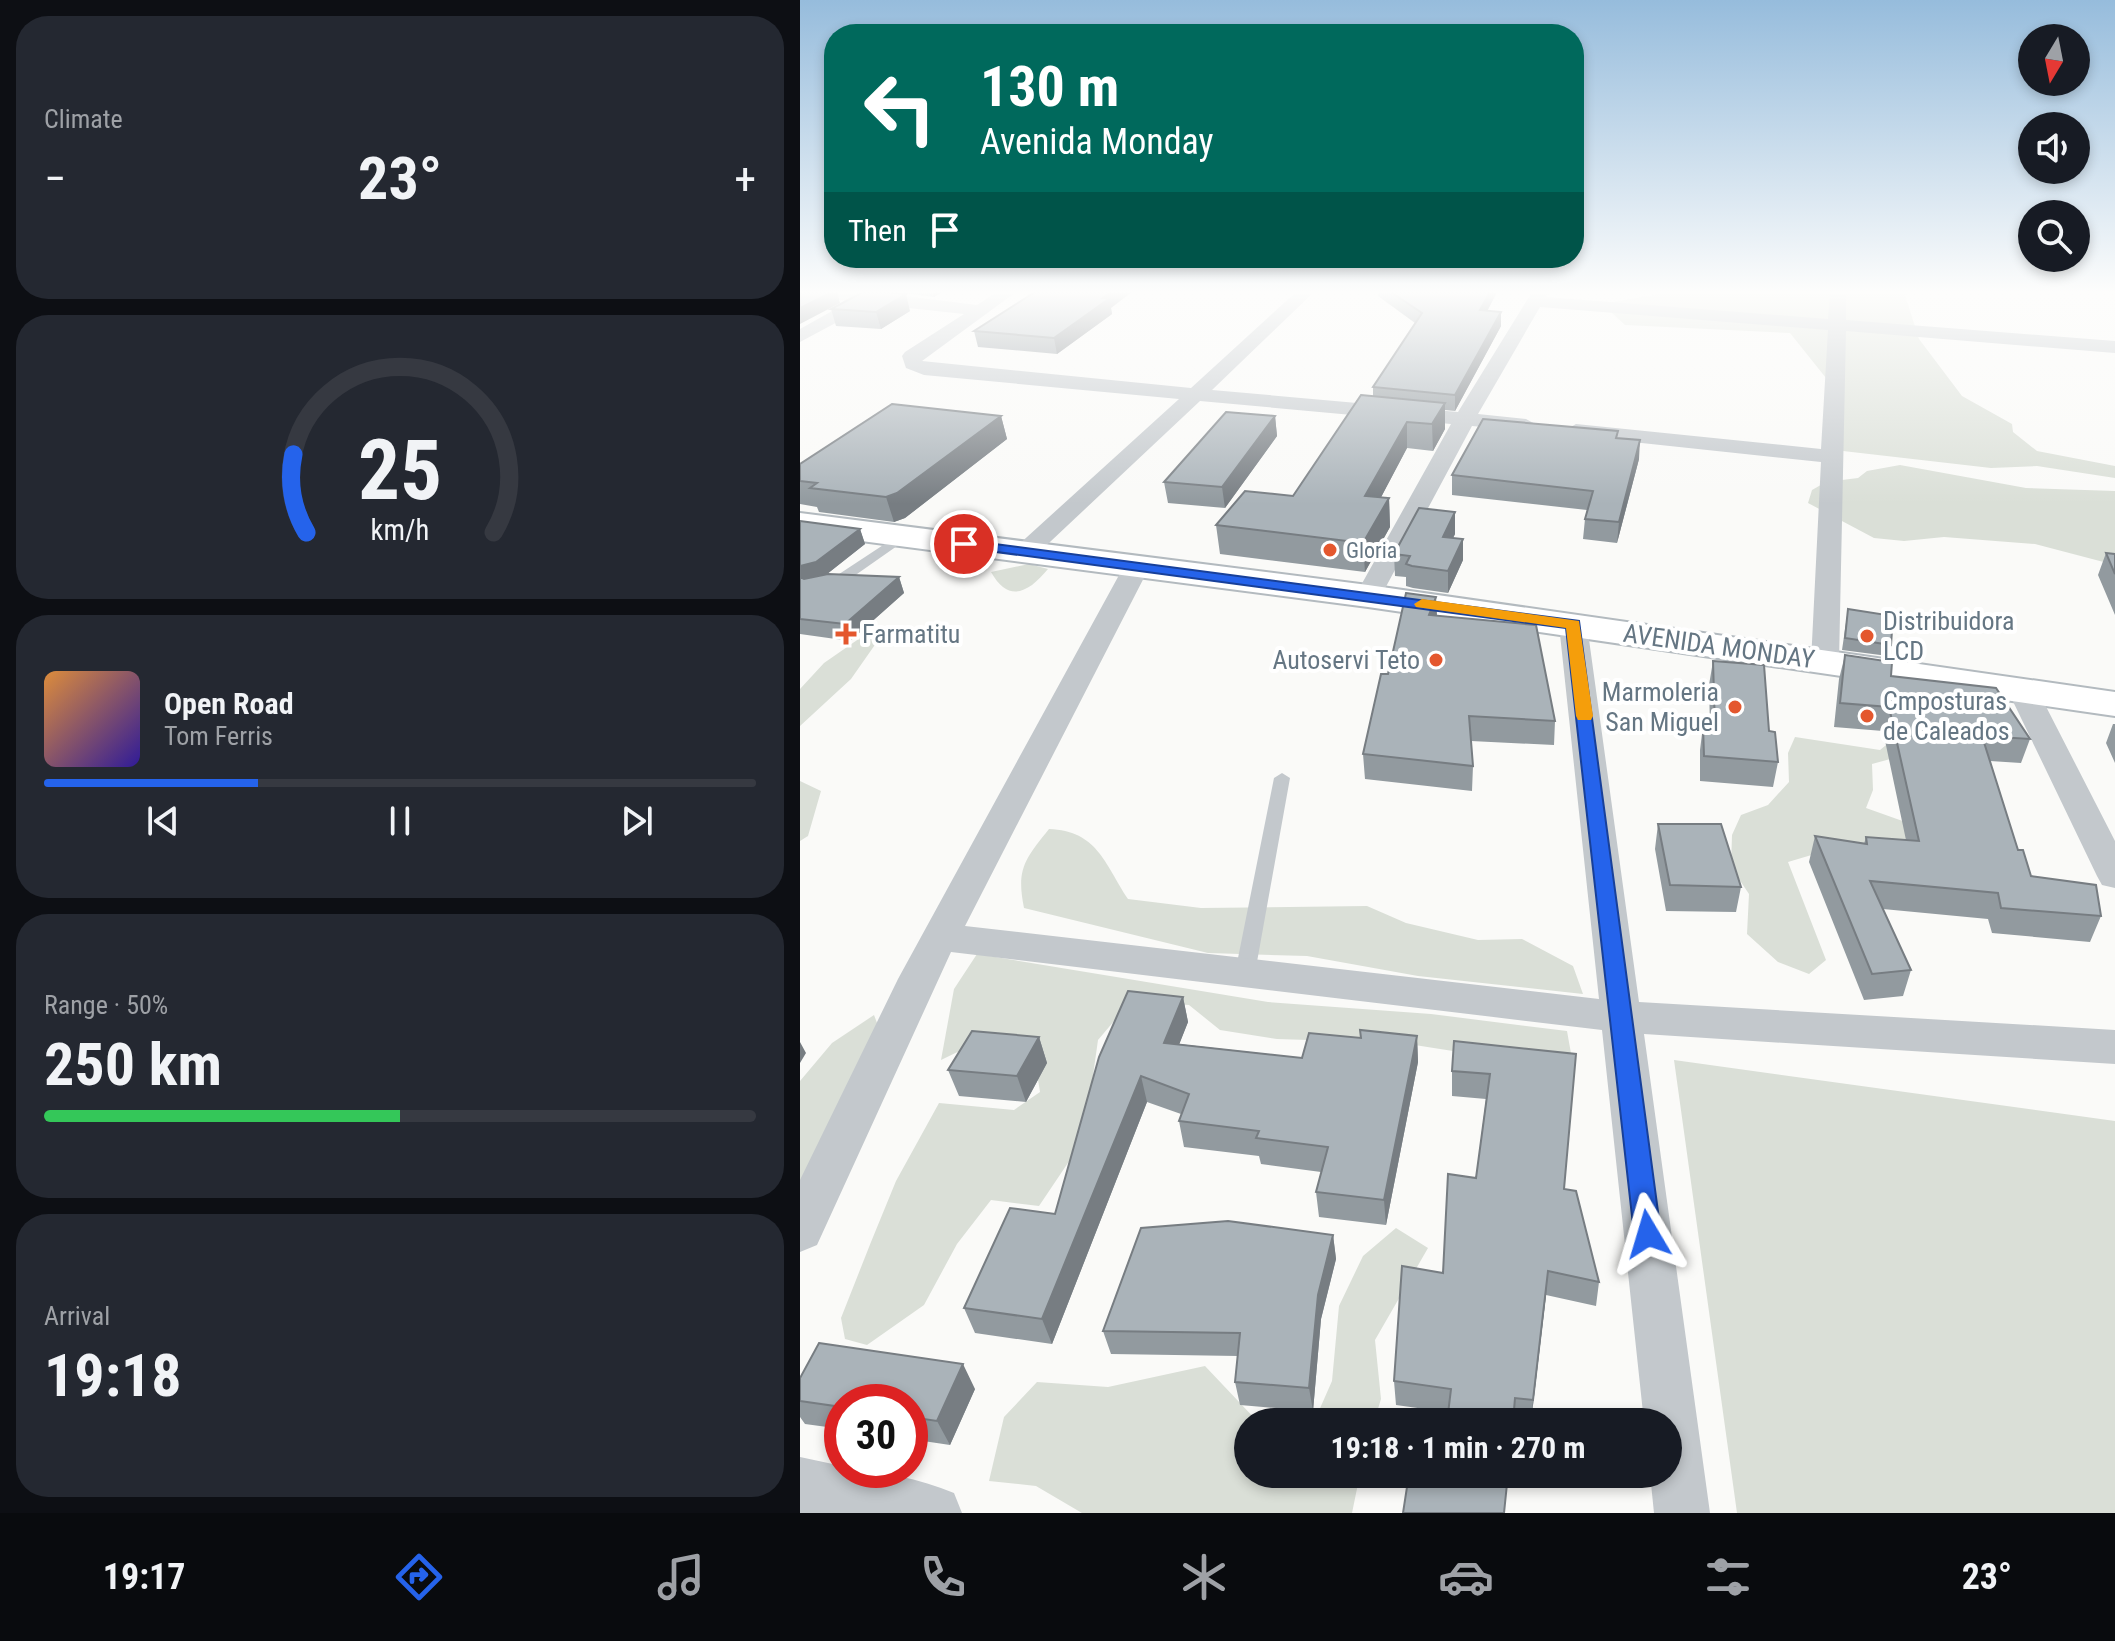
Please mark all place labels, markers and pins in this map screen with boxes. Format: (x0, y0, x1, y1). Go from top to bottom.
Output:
pin (930, 510, 998, 578)
place label: Gloria (1346, 538, 1397, 563)
marker: Gloria (1321, 541, 1339, 559)
place label: Distribuidora LCD (1883, 606, 2014, 666)
place label: Farmatitu (862, 619, 960, 649)
marker: Farmatitu (837, 625, 855, 643)
marker: Distribuidora LCD (1858, 627, 1876, 645)
place label: Autoservi Teto (1272, 645, 1420, 675)
marker: Autoservi Teto (1427, 651, 1445, 669)
place label: Marmoleria San Miguel (1602, 677, 1719, 737)
place label: Cmposturas de Caleados (1883, 686, 2010, 746)
marker: Marmoleria San Miguel (1726, 698, 1744, 716)
marker: Cmposturas de Caleados (1858, 707, 1876, 725)

